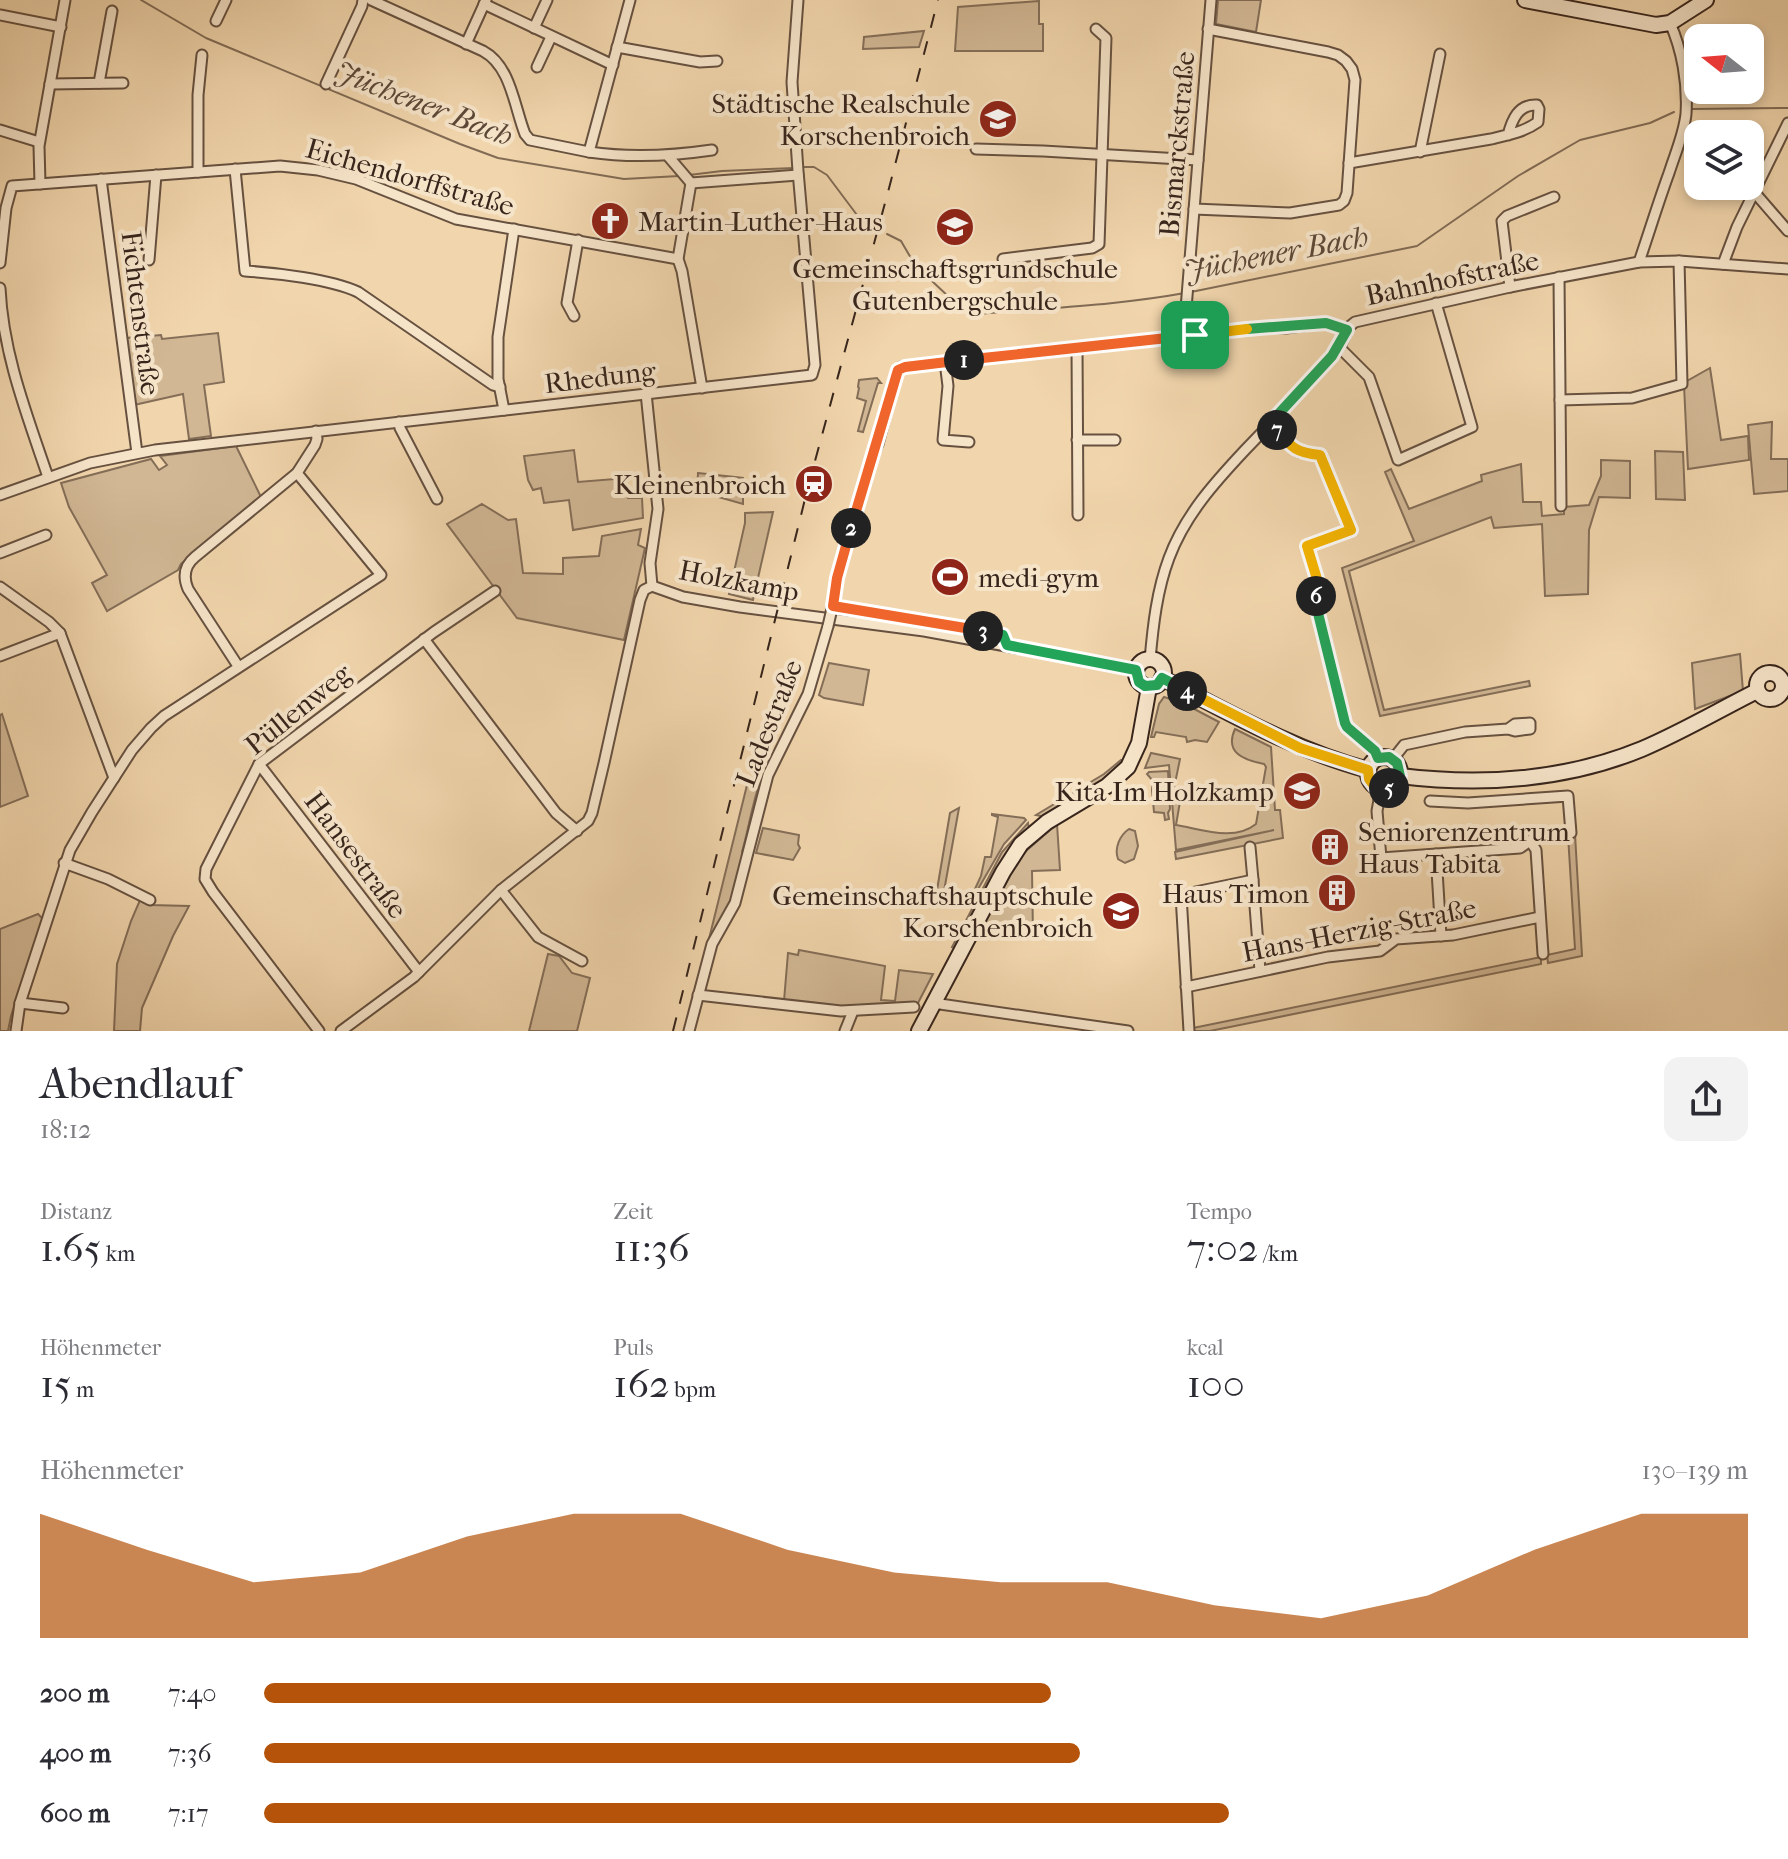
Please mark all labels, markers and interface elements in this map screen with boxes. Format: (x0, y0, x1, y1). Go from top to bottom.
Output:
north arrow (1684, 24, 1764, 104)
map controls (1684, 24, 1764, 200)
street label: Bismarckstraße (1152, 50, 1202, 238)
water label: Jüchener Bach (330, 54, 518, 154)
place label: Städtische Realschule Korschenbroich (711, 87, 970, 152)
school or university icon: Städtische Realschule Korschenbroich (977, 98, 1019, 140)
button: layers (1684, 120, 1764, 200)
street label: Eichendorffstraße (302, 132, 518, 223)
church icon: Martin-Luther-Haus (589, 200, 631, 242)
place label: Martin-Luther-Haus (638, 205, 883, 238)
school or university icon: Gemeinschaftsgrundschule Gutenbergschule (934, 206, 976, 248)
water label: Jüchener Bach (1181, 219, 1371, 289)
street label: Fichtenstraße (115, 229, 167, 397)
street label: Bahnhofstraße (1362, 243, 1542, 312)
place label: Gemeinschaftsgrundschule Gutenbergschule (792, 252, 1118, 317)
pin (1161, 301, 1229, 369)
icon: arrive (1173, 313, 1217, 357)
pin: 1 (944, 340, 984, 380)
text: 1 (960, 347, 968, 373)
street label: Rhedung (542, 354, 659, 400)
pin: 7 (1257, 410, 1297, 450)
text: 7 (1272, 417, 1282, 443)
station icon: Kleinenbroich (793, 463, 835, 505)
place label: Kleinenbroich (614, 468, 786, 501)
pin: 2 (831, 508, 871, 548)
text: 2 (845, 515, 857, 541)
street label: Holzkamp (676, 553, 802, 609)
sports icon: medi-gym (929, 556, 971, 598)
place label: medi-gym (978, 561, 1100, 594)
pin: 6 (1296, 576, 1336, 616)
text: 6 (1310, 583, 1322, 609)
pin: 3 (963, 611, 1003, 651)
text: 3 (978, 618, 988, 644)
street label: Ladestraße (729, 655, 809, 791)
street label: Püllenweg (238, 656, 358, 762)
pin: 4 (1167, 671, 1207, 711)
text: 4 (1181, 678, 1194, 704)
pin: 5 (1369, 768, 1409, 808)
school or university icon: Kita Im Holzkamp (1281, 770, 1323, 812)
place label: Kita Im Holzkamp (1055, 775, 1274, 808)
text: 5 (1384, 775, 1394, 801)
street label: Hansestraße (298, 785, 414, 925)
place label: Seniorenzentrum Haus Tabita (1358, 815, 1571, 880)
building icon: Seniorenzentrum Haus Tabita (1309, 826, 1351, 868)
building icon: Haus Timon (1316, 872, 1358, 914)
place label: Haus Timon (1162, 877, 1309, 910)
place label: Gemeinschaftshauptschule Korschenbroich (772, 879, 1093, 944)
school or university icon: Gemeinschaftshauptschule Korschenbroich (1100, 890, 1142, 932)
street label: Hans-Herzig-Straße (1239, 891, 1479, 969)
button: share (1664, 1057, 1748, 1141)
text: Abendlauf (40, 1058, 234, 1109)
text: 18:12 (40, 1114, 91, 1145)
text: Distanz (40, 1199, 112, 1225)
text: Zeit (613, 1199, 653, 1225)
text: Tempo (1187, 1199, 1252, 1225)
text: 1.65 (40, 1225, 101, 1271)
text: 11:36 (613, 1225, 690, 1271)
text: 7:02 (1187, 1225, 1258, 1271)
text: km (101, 1241, 135, 1267)
text: /km (1258, 1241, 1298, 1267)
text: Höhenmeter (40, 1335, 161, 1361)
text: Puls (613, 1335, 653, 1361)
text: kcal (1187, 1335, 1224, 1361)
text: 15 (40, 1361, 71, 1407)
text: 162 (613, 1361, 670, 1407)
text: 100 (1187, 1361, 1245, 1407)
text: m (71, 1377, 94, 1403)
text: bpm (670, 1377, 716, 1403)
text: Höhenmeter (40, 1455, 183, 1486)
text: 130–139 m (1642, 1455, 1748, 1486)
text: 200 m (40, 1678, 109, 1709)
text: 7:40 (168, 1678, 217, 1709)
text: 400 m (40, 1738, 111, 1769)
text: 7:36 (168, 1738, 212, 1769)
text: 600 m (40, 1798, 110, 1829)
text: 7:17 (168, 1798, 209, 1829)

